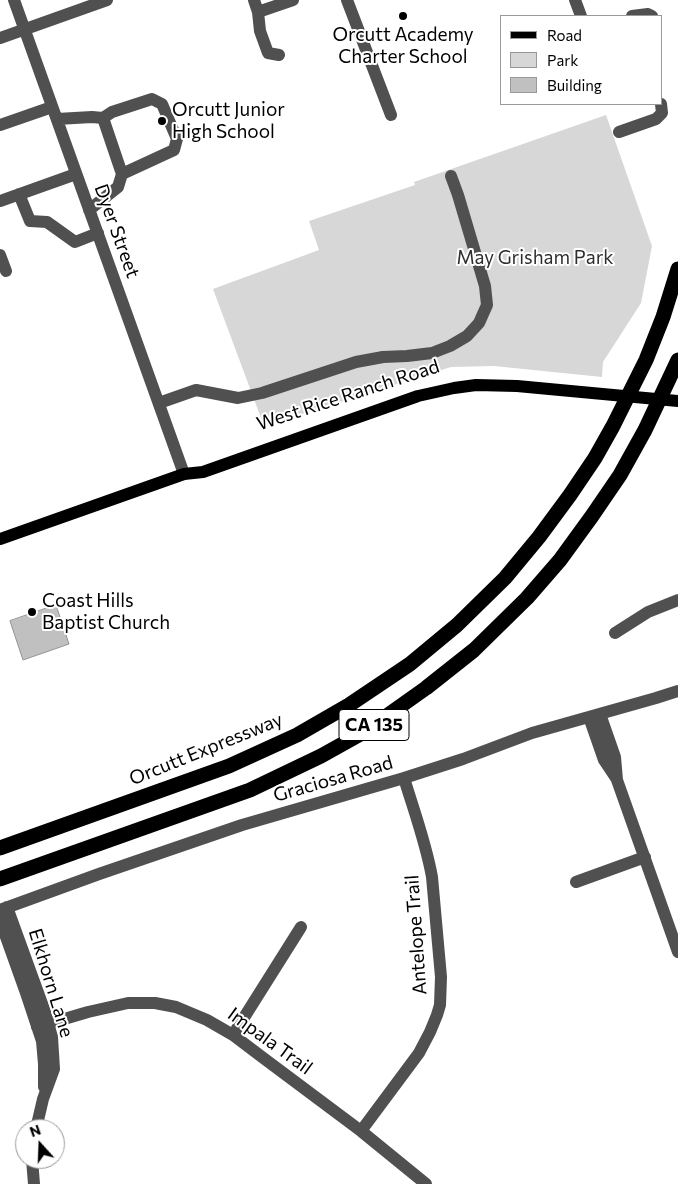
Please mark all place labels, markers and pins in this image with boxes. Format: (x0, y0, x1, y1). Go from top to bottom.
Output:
marker: Orcutt Academy Charter School (397, 10, 409, 22)
place label: Orcutt Academy Charter School (332, 24, 474, 68)
place label: Orcutt Junior High School (172, 99, 285, 143)
marker: Orcutt Junior High School (156, 115, 168, 127)
place label: Coast Hills Baptist Church (42, 590, 170, 634)
marker: Coast Hills Baptist Church (26, 606, 38, 618)

